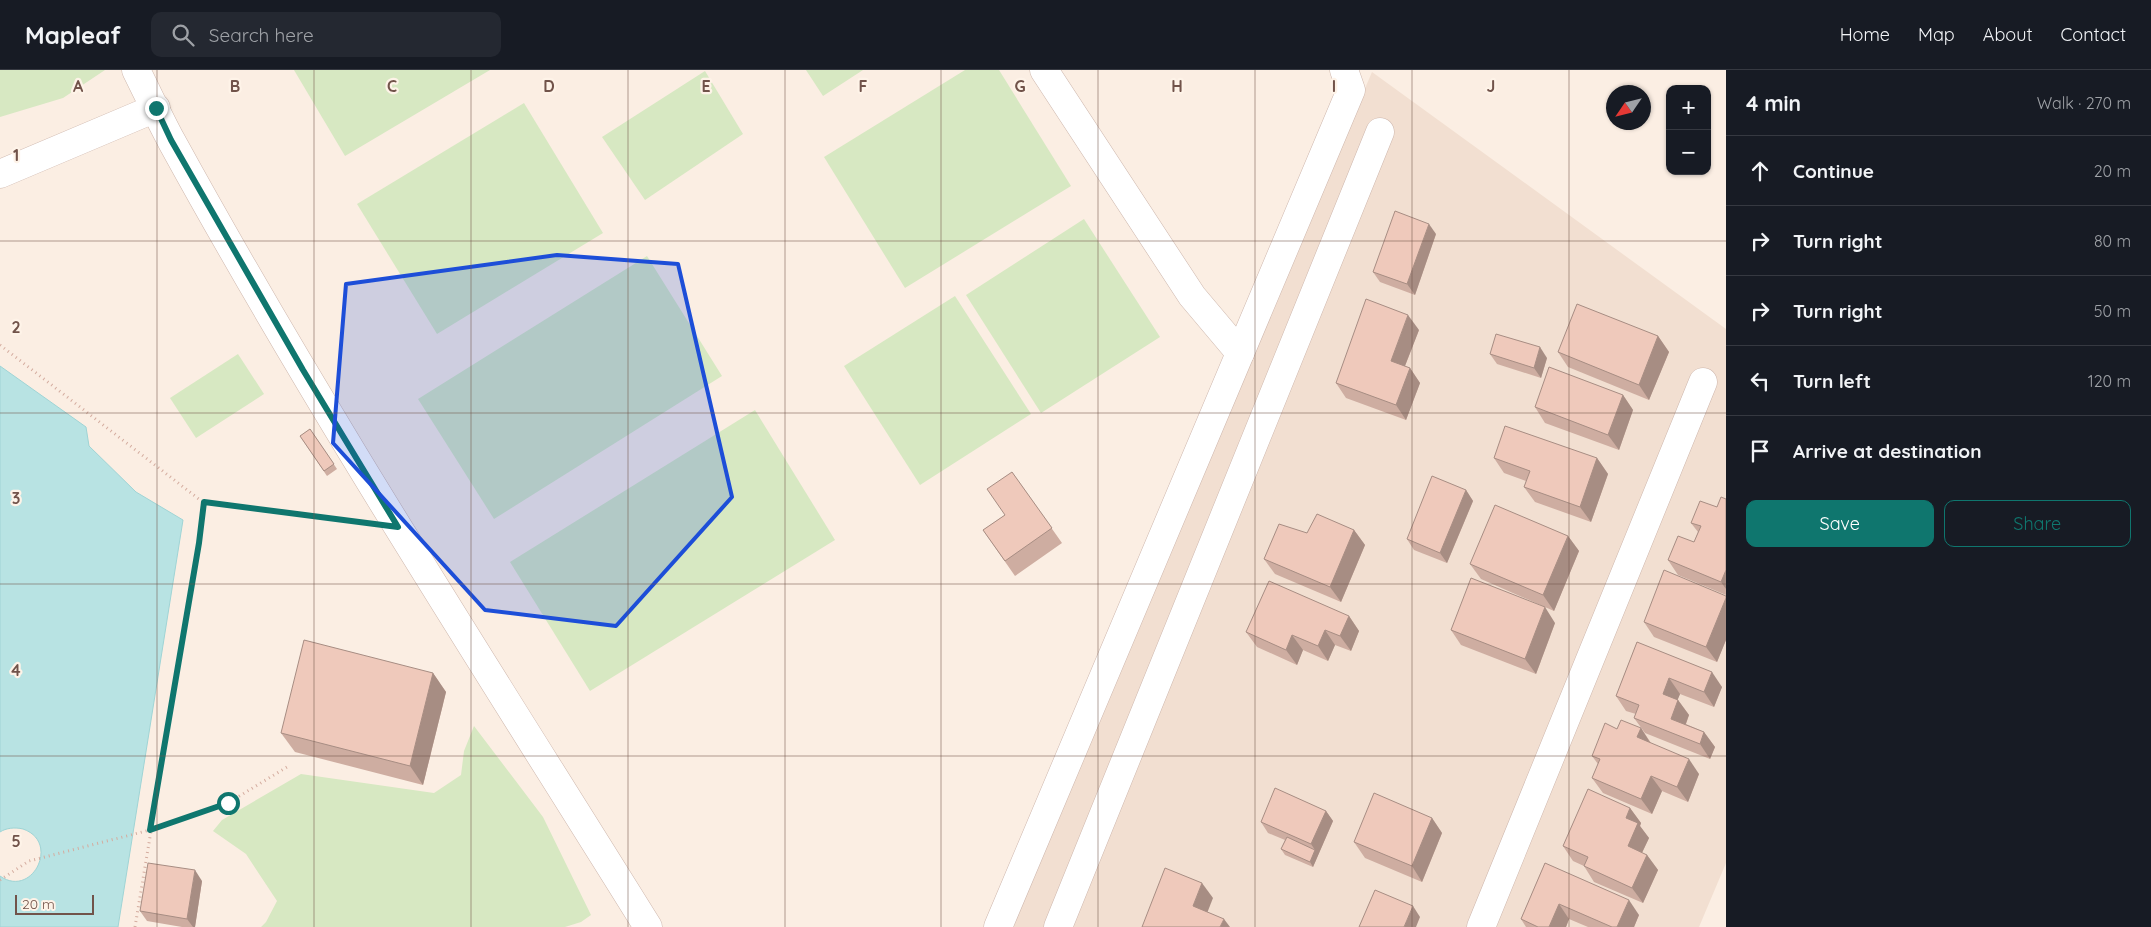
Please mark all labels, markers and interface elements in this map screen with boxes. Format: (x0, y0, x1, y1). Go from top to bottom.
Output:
search box (151, 12, 501, 57)
text: Mapleaf (25, 20, 121, 50)
icon: search (169, 21, 197, 49)
text: Search here (209, 23, 314, 47)
text: Home (1840, 23, 1890, 46)
text: Map (1918, 23, 1955, 46)
text: About (1983, 23, 2033, 46)
text: Contact (2061, 23, 2126, 46)
text: A (73, 76, 84, 96)
text: B (230, 76, 240, 96)
text: C (387, 76, 397, 96)
text: D (543, 76, 555, 96)
text: E (701, 76, 711, 96)
text: F (859, 76, 868, 96)
text: G (1014, 76, 1026, 96)
text: H (1171, 76, 1183, 96)
text: I (1332, 76, 1336, 96)
text: J (1487, 76, 1495, 96)
north arrow (1606, 85, 1651, 130)
map controls (1666, 85, 1711, 175)
button: + (1666, 85, 1711, 130)
text: 4 min (1746, 90, 1801, 116)
text: Walk · 270 m (2037, 93, 2131, 113)
route end (145, 97, 168, 120)
button: − (1666, 130, 1711, 175)
text: 1 (13, 145, 19, 165)
icon: ahead (1746, 157, 1774, 185)
text: Continue (1793, 159, 1874, 183)
text: 20 m (2094, 161, 2131, 181)
icon: right (1746, 227, 1774, 255)
text: Turn right (1793, 229, 1882, 253)
text: 80 m (2094, 231, 2131, 251)
icon: right (1746, 297, 1774, 325)
text: Turn right (1793, 299, 1882, 323)
text: 50 m (2094, 301, 2131, 321)
text: 2 (11, 317, 21, 337)
icon: left (1746, 367, 1774, 395)
text: Turn left (1793, 369, 1871, 393)
text: 120 m (2088, 371, 2131, 391)
icon: arrive (1746, 437, 1774, 465)
text: Arrive at destination (1793, 439, 1982, 463)
text: 3 (12, 488, 20, 508)
button: Save (1746, 500, 1934, 547)
button: Share (1944, 500, 2131, 547)
text: 4 (11, 660, 21, 680)
route start (217, 792, 240, 815)
text: 5 (11, 831, 21, 851)
scale bar (15, 892, 94, 915)
text: 20 m (22, 895, 55, 913)

